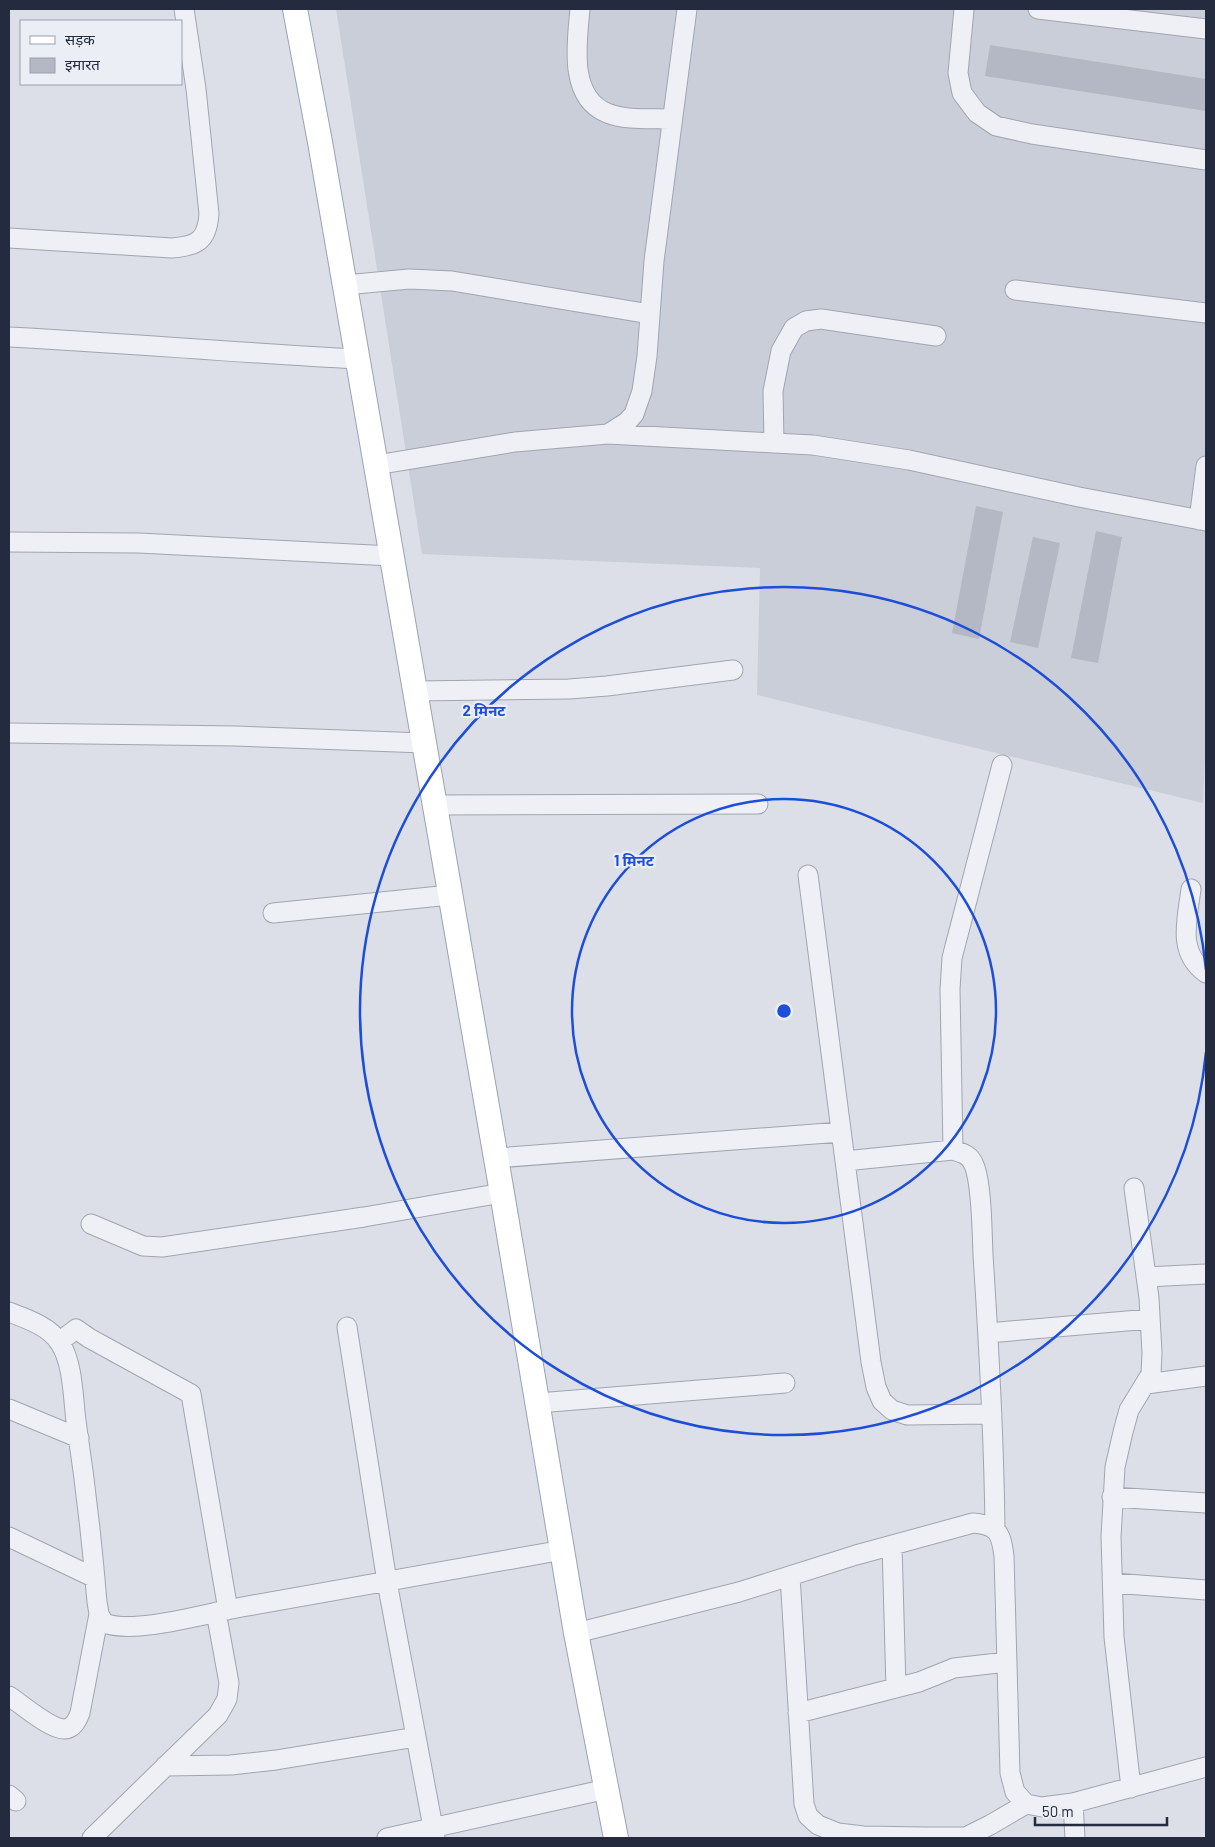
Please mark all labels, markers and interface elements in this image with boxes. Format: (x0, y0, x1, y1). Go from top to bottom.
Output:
legend (20, 20, 182, 85)
text: सड़क (65, 30, 95, 48)
text: इमारत (65, 55, 100, 73)
text: 2 मिनट (463, 701, 506, 719)
text: 1 मिनट (614, 851, 655, 869)
centre of rings (775, 1002, 793, 1020)
scale bar (1035, 1794, 1168, 1826)
text: 50 m (1042, 1802, 1074, 1820)

